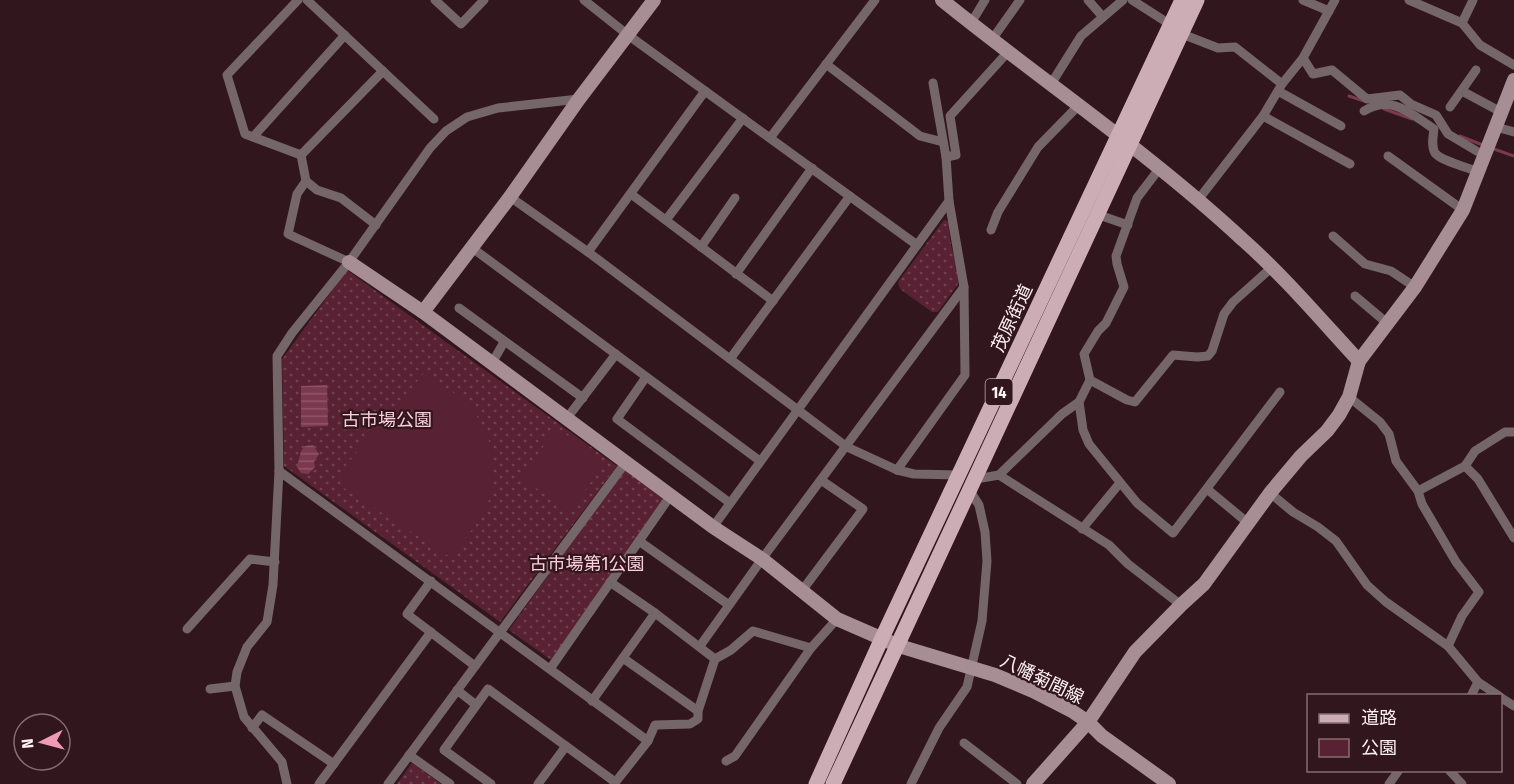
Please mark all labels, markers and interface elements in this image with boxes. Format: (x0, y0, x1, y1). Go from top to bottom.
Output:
street label: 茂原街道 (987, 281, 1037, 355)
road number: 14 (986, 379, 1012, 405)
park label: 古市場公園 (342, 409, 432, 431)
park label: 古市場第1公園 (529, 553, 645, 575)
street label: 八幡菊間線 (997, 649, 1087, 709)
legend (1307, 694, 1502, 772)
text: 道路 (1361, 707, 1397, 729)
north arrow (12, 712, 72, 772)
text: 公園 (1361, 737, 1397, 759)
text: N (18, 738, 38, 749)

